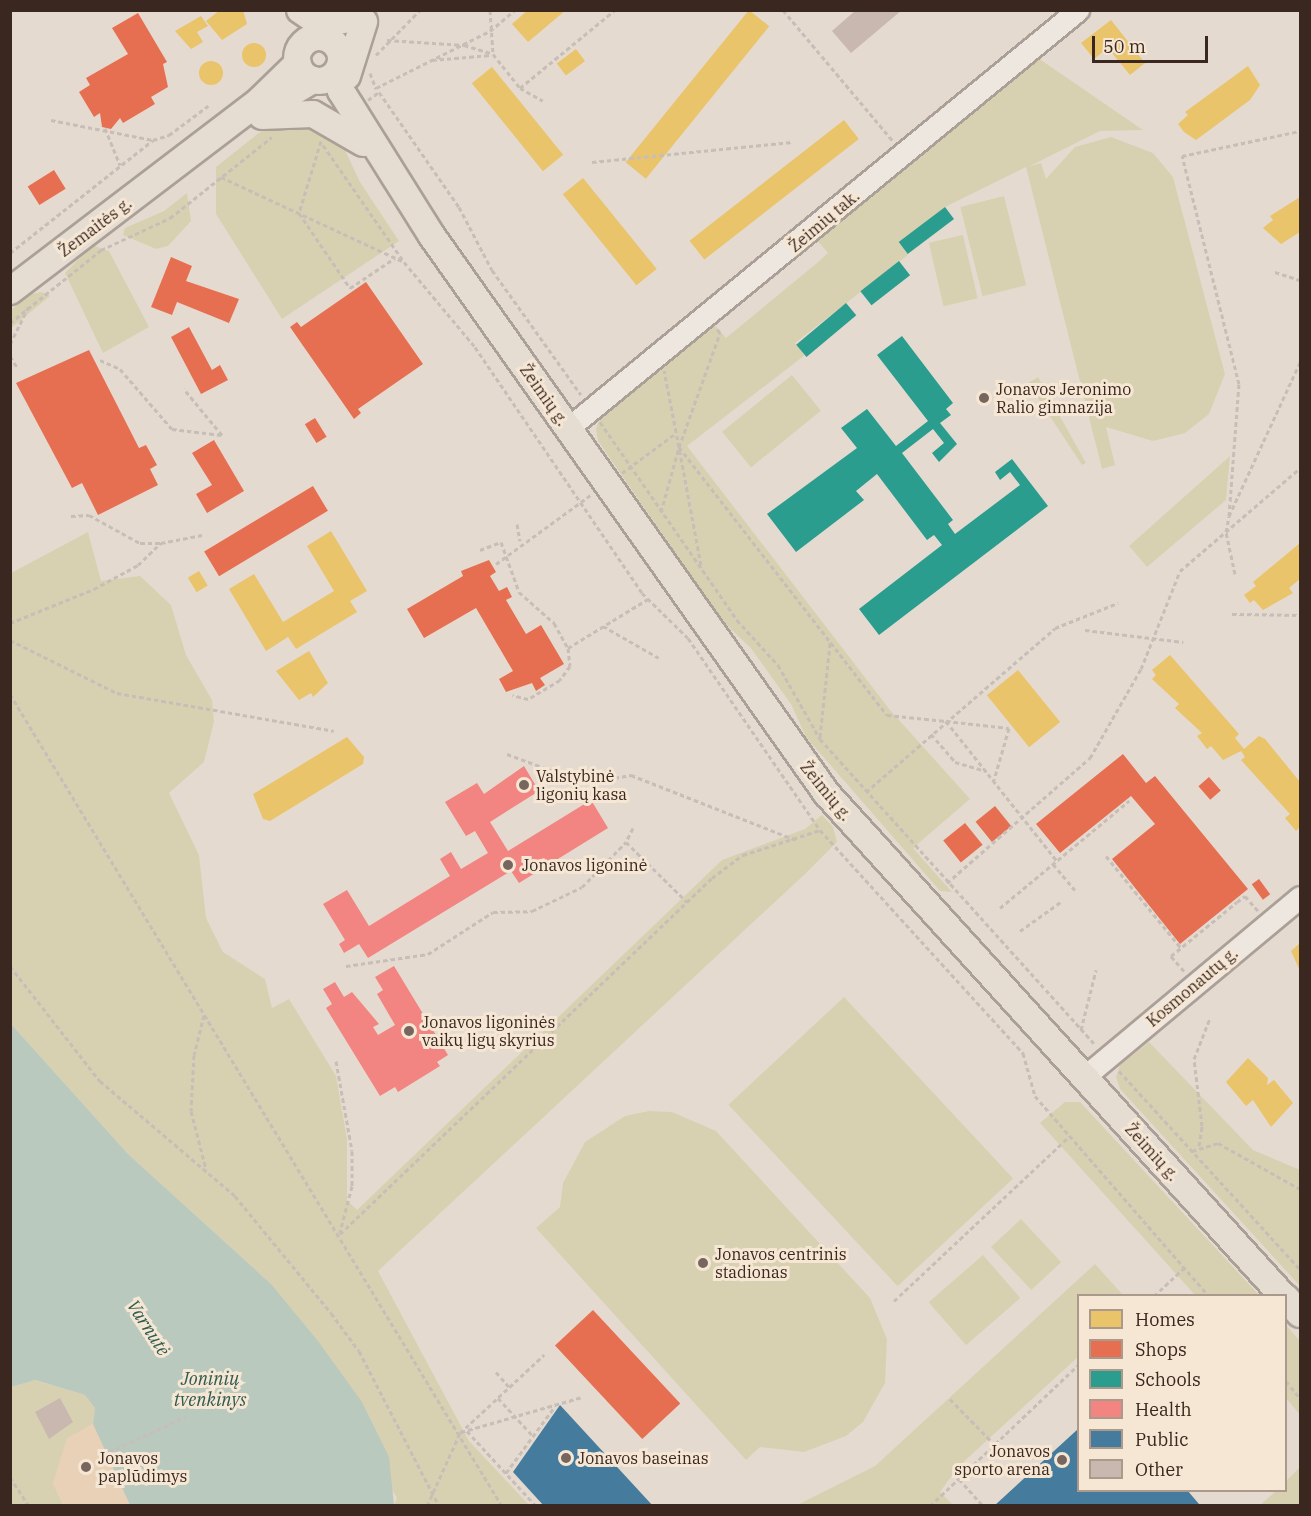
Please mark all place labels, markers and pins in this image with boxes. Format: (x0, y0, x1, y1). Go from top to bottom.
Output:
place label: Jonavos Jeronimo Ralio gimnazija (996, 379, 1131, 417)
marker: Jonavos Jeronimo Ralio gimnazija (977, 391, 991, 405)
place label: Valstybinė ligonių kasa (536, 766, 627, 804)
marker: Valstybinė ligonių kasa (517, 778, 531, 792)
place label: Jonavos ligoninė (522, 855, 647, 875)
marker: Jonavos ligoninė (499, 856, 517, 874)
place label: Jonavos ligoninės vaikų ligų skyrius (422, 1012, 555, 1050)
marker: Jonavos ligoninės vaikų ligų skyrius (400, 1022, 418, 1040)
place label: Jonavos centrinis stadionas (715, 1244, 847, 1282)
marker: Jonavos centrinis stadionas (696, 1256, 710, 1270)
place label: Jonavos sporto arena (954, 1441, 1050, 1479)
place label: Jonavos paplūdimys (98, 1448, 187, 1486)
place label: Jonavos baseinas (578, 1448, 709, 1468)
marker: Jonavos baseinas (559, 1451, 573, 1465)
marker: Jonavos sporto arena (1055, 1453, 1069, 1467)
marker: Jonavos paplūdimys (79, 1460, 93, 1474)

